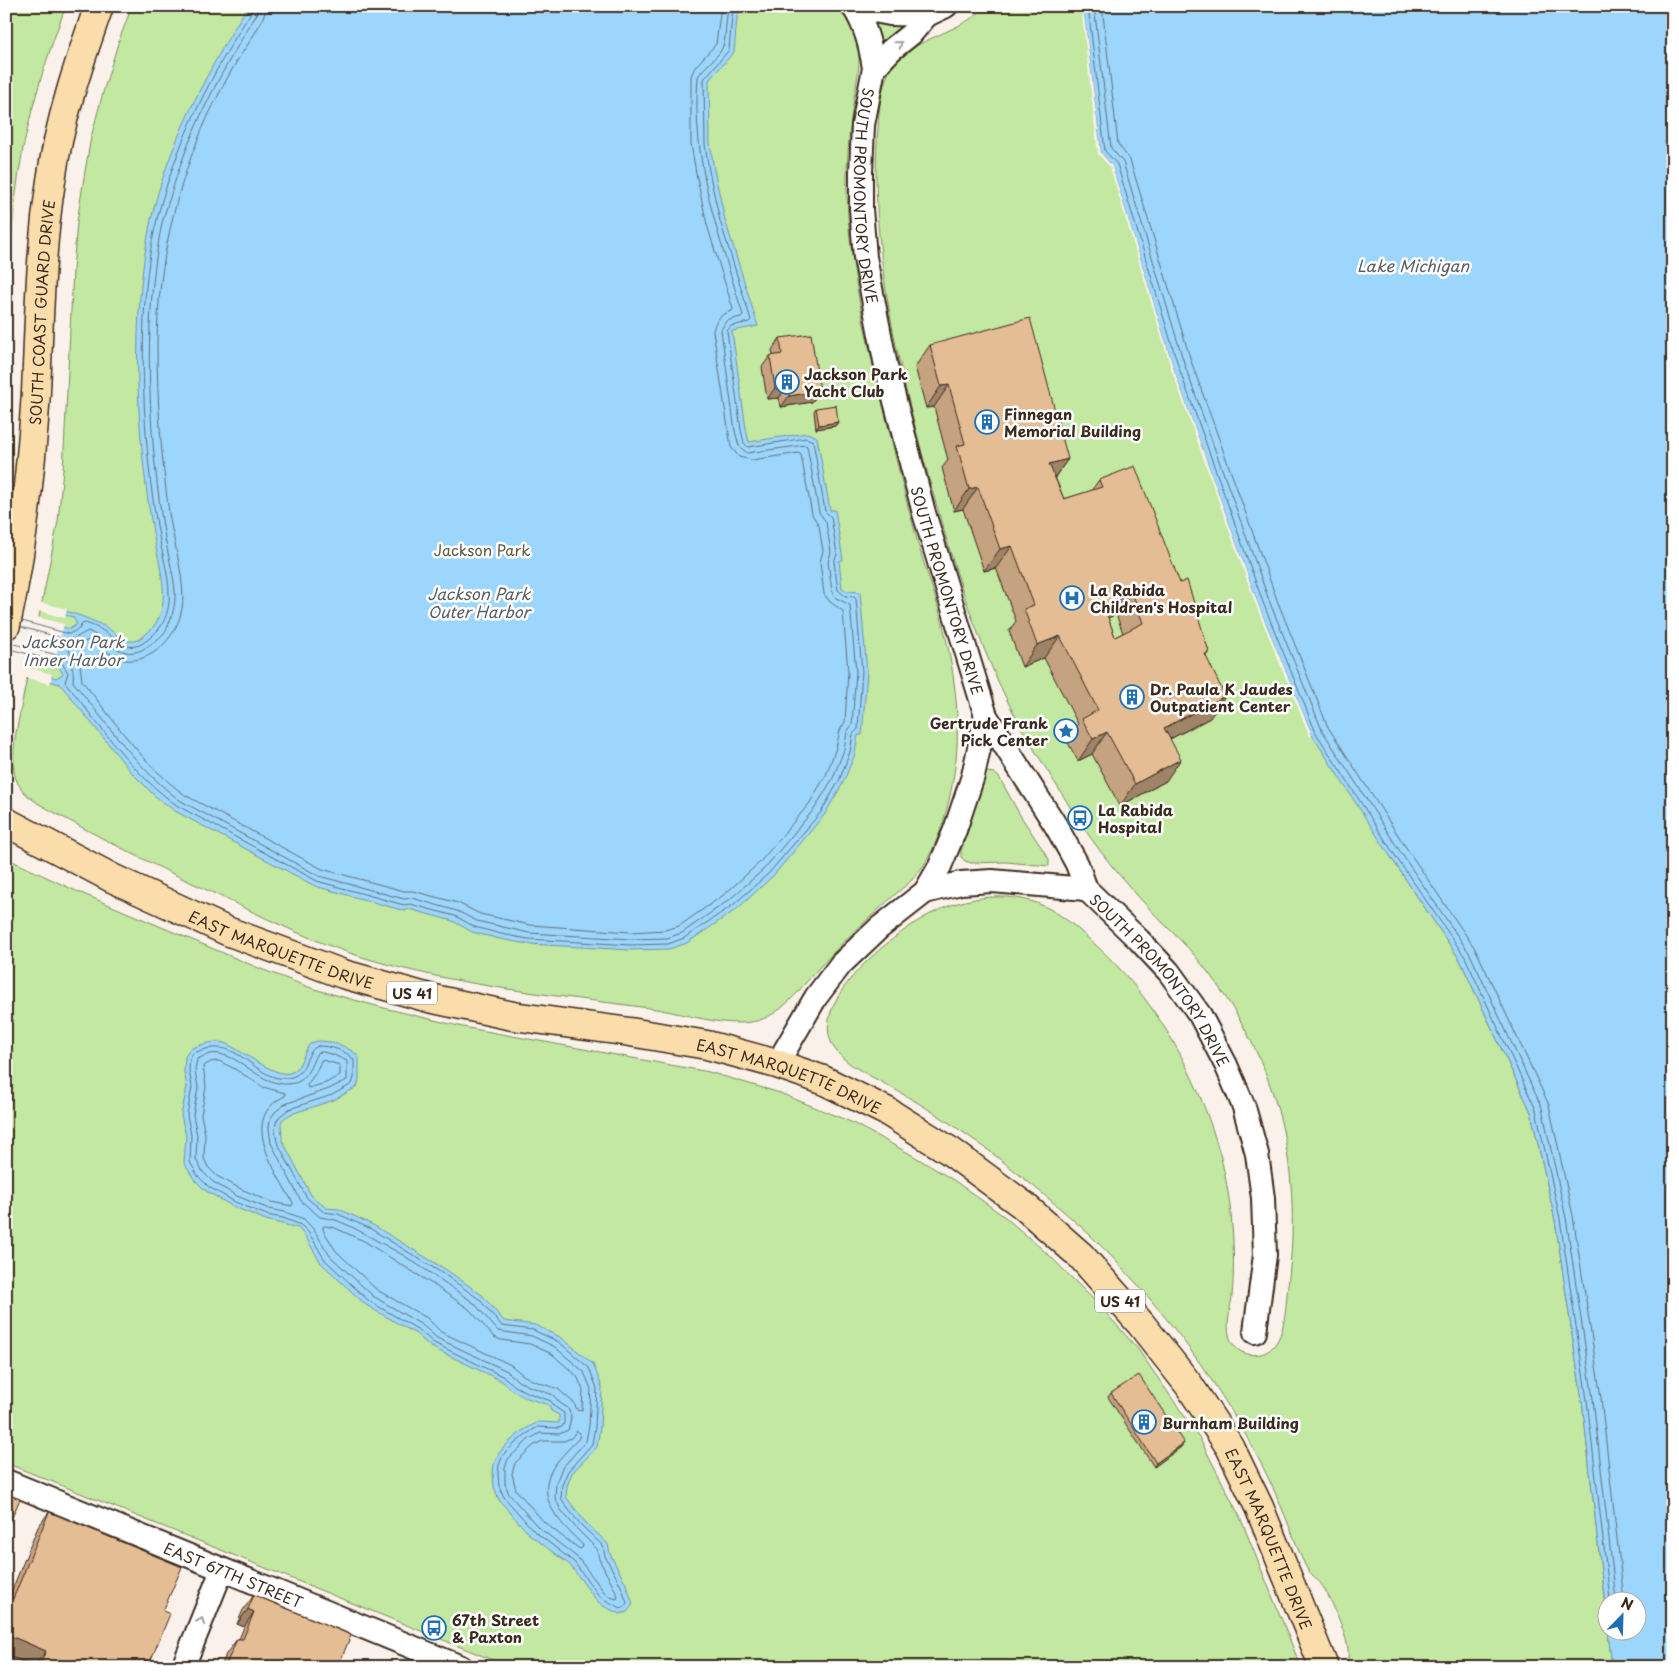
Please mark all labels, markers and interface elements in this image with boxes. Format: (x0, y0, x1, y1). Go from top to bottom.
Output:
one-way arrow (893, 41, 902, 50)
street label: SOUTH PROMONTORY DRIVE (849, 86, 885, 305)
street label: SOUTH COAST GUARD DRIVE (22, 198, 60, 426)
water label: Lake Michigan (1357, 253, 1470, 277)
place label: Jackson Park Yacht Club (804, 362, 908, 402)
building icon: Jackson Park Yacht Club (774, 369, 800, 395)
place label: Finnegan Memorial Building (1004, 402, 1141, 442)
building icon: Finnegan Memorial Building (974, 409, 1000, 435)
street label: SOUTH PROMONTORY DRIVE (906, 484, 990, 697)
park label: Jackson Park (434, 538, 530, 561)
place label: La Rabida Children's Hospital (1090, 578, 1232, 618)
water label: Jackson Park Outer Harbor (427, 581, 533, 623)
hospital icon: La Rabida Children's Hospital (1059, 585, 1085, 611)
water label: Jackson Park Inner Harbor (21, 629, 126, 671)
place label: Dr. Paula K Jaudes Outpatient Center (1150, 677, 1293, 717)
building icon: Dr. Paula K Jaudes Outpatient Center (1119, 684, 1145, 710)
place label: Gertrude Frank Pick Center (930, 711, 1048, 751)
place icon: Gertrude Frank Pick Center (1053, 718, 1079, 744)
place label: La Rabida Hospital (1098, 798, 1174, 838)
bus stop icon: La Rabida Hospital (1067, 805, 1093, 831)
street label: SOUTH PROMONTORY DRIVE (1085, 888, 1236, 1070)
street label: EAST MARQUETTE DRIVE (185, 904, 377, 994)
road number: US 41 (387, 981, 437, 1004)
street label: EAST MARQUETTE DRIVE (695, 1032, 886, 1119)
road number: US 41 (1095, 1290, 1145, 1312)
building icon: Burnham Building (1131, 1409, 1157, 1435)
place label: Burnham Building (1162, 1411, 1299, 1434)
street label: EAST MARQUETTE DRIVE (1220, 1444, 1319, 1633)
street label: EAST 67TH STREET (161, 1535, 307, 1613)
north arrow (1596, 1590, 1646, 1640)
text: N (1618, 1592, 1636, 1615)
place label: 67th Street & Paxton (452, 1608, 539, 1648)
bus stop icon: 67th Street & Paxton (421, 1615, 447, 1641)
one-way arrow (196, 1618, 206, 1626)

